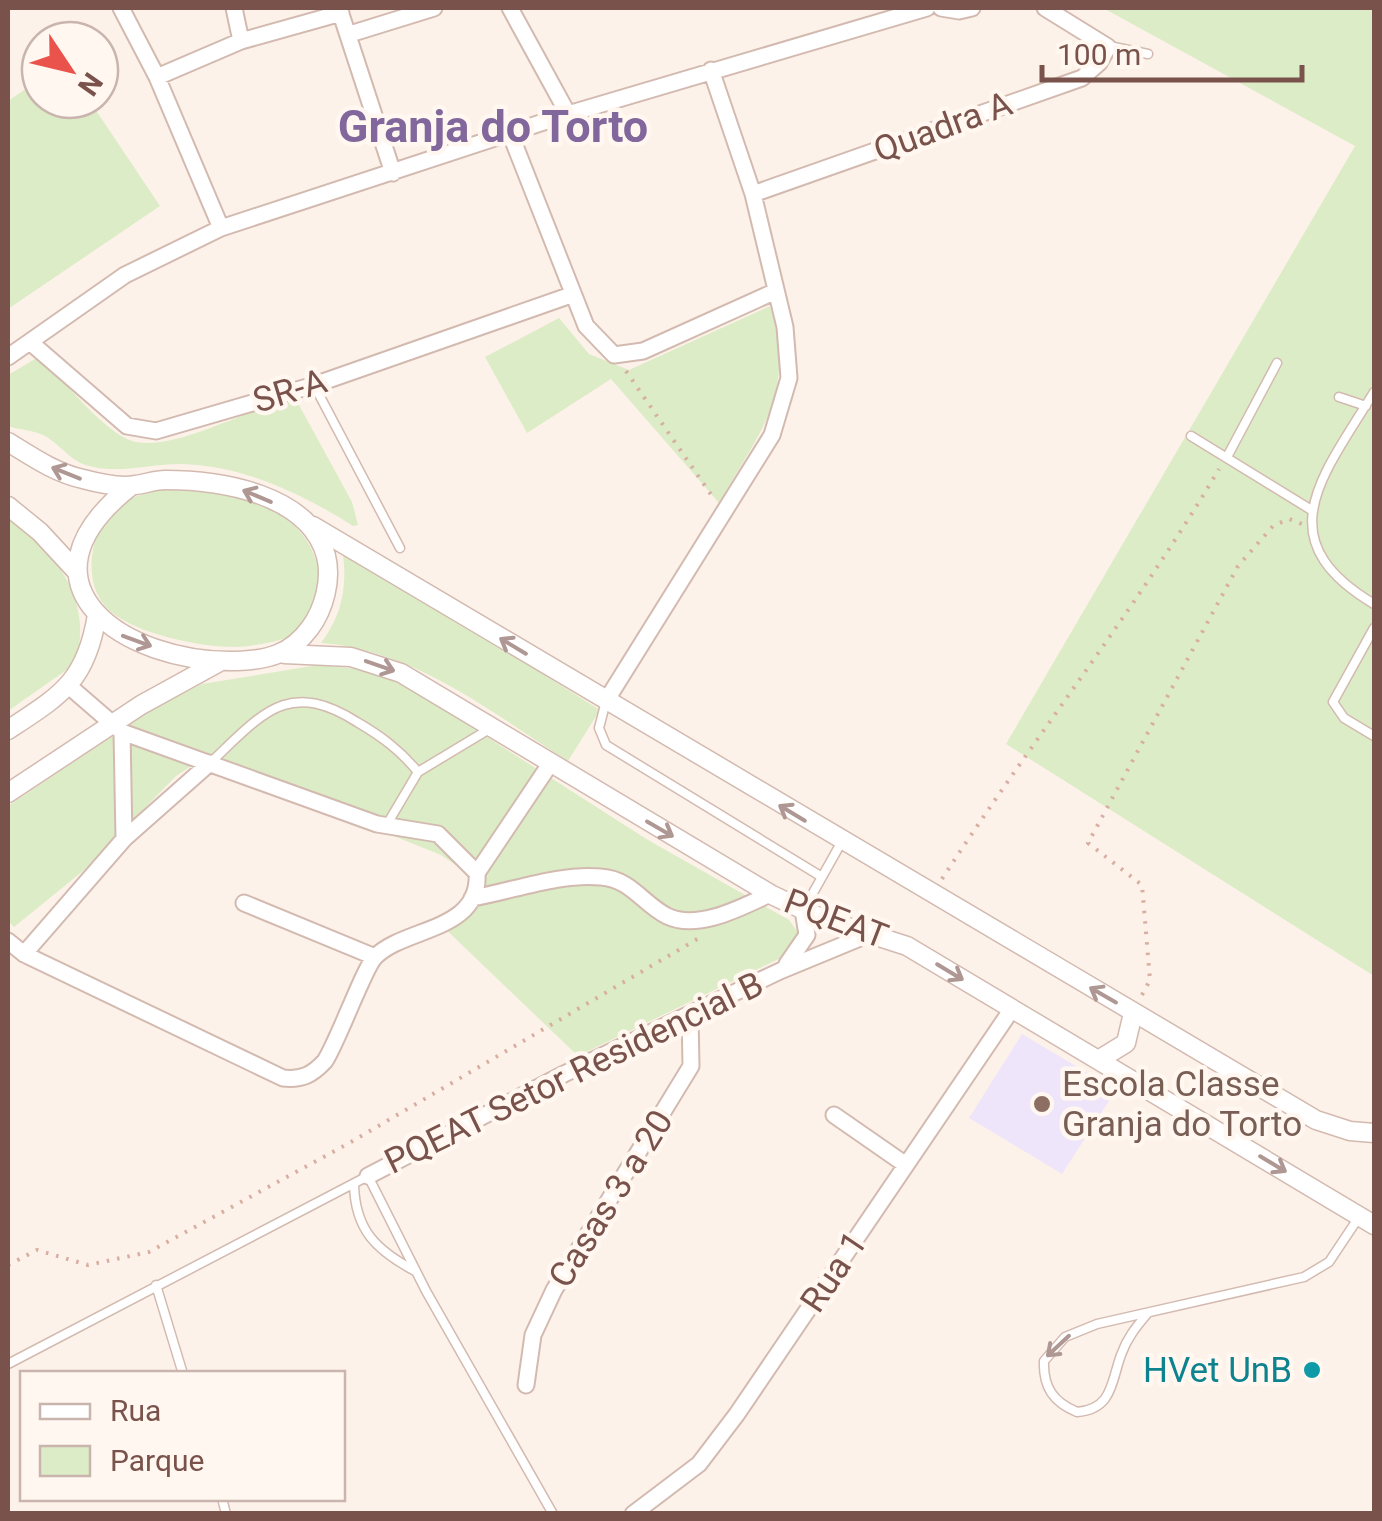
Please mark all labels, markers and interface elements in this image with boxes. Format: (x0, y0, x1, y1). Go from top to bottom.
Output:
north arrow (20, 20, 120, 120)
scale bar (1042, 20, 1302, 82)
text: 100 m (1057, 37, 1141, 72)
text: N (71, 66, 109, 102)
street label: Quadra A (868, 83, 1018, 171)
district label: Granja do Torto (338, 100, 648, 153)
street label: SR-A (248, 360, 332, 422)
one-way arrow (51, 462, 82, 480)
one-way arrow (242, 485, 273, 503)
one-way arrow (121, 633, 152, 651)
one-way arrow (499, 636, 528, 656)
one-way arrow (363, 658, 394, 676)
one-way arrow (778, 803, 807, 823)
one-way arrow (645, 819, 674, 839)
street label: PQEAT (778, 881, 894, 957)
one-way arrow (935, 962, 964, 982)
street label: PQEAT Setor Residencial B (378, 963, 770, 1183)
one-way arrow (1089, 985, 1118, 1005)
place label: Escola Classe Granja do Torto (1062, 1064, 1302, 1145)
marker: Escola Classe Granja do Torto (1031, 1093, 1053, 1115)
street label: Casas 3 a 20 (540, 1103, 682, 1295)
one-way arrow (1258, 1154, 1287, 1174)
street label: Rua 1 (792, 1224, 876, 1320)
one-way arrow (1045, 1334, 1071, 1358)
place label: HVet UnB (1143, 1350, 1292, 1391)
marker: HVet UnB (1301, 1359, 1323, 1381)
legend (20, 1371, 345, 1501)
text: Rua (110, 1393, 161, 1428)
text: Parque (110, 1443, 204, 1478)

